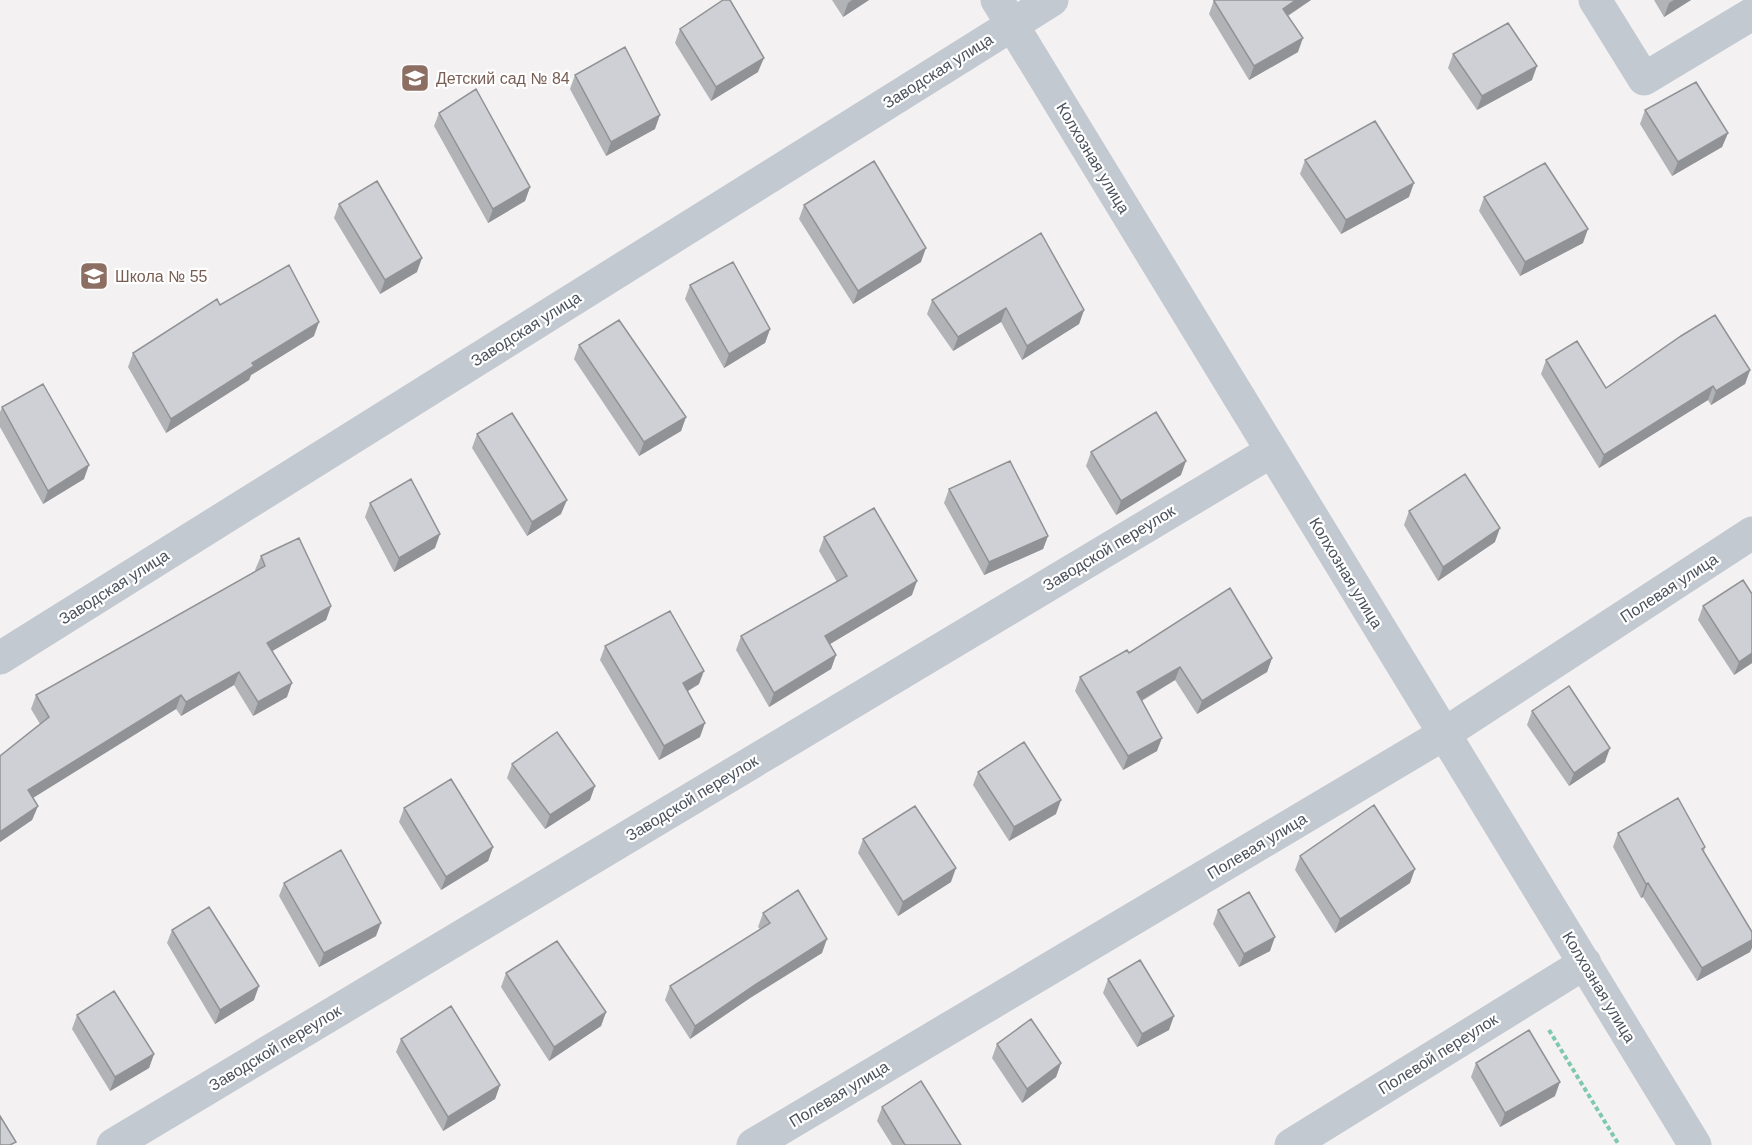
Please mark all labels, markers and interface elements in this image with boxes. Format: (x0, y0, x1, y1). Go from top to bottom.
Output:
street label: Заводская улица (880, 30, 996, 112)
school or university icon: Детский сад № 84 (399, 62, 431, 94)
place label: Детский сад № 84 (436, 70, 570, 87)
street label: Колхозная улица (1053, 100, 1133, 216)
school or university icon: Школа № 55 (78, 260, 110, 292)
place label: Школа № 55 (115, 268, 208, 285)
street label: Заводская улица (468, 288, 584, 370)
street label: Заводской переулок (1040, 501, 1179, 594)
street label: Колхозная улица (1306, 515, 1386, 631)
street label: Заводская улица (56, 546, 172, 628)
street label: Полевая улица (1617, 550, 1721, 626)
street label: Заводской переулок (623, 751, 762, 844)
street label: Полевая улица (1204, 810, 1310, 882)
street label: Колхозная улица (1559, 929, 1639, 1045)
street label: Заводской переулок (206, 1001, 345, 1094)
street label: Полевой переулок (1375, 1010, 1501, 1098)
street label: Полевая улица (786, 1058, 892, 1130)

